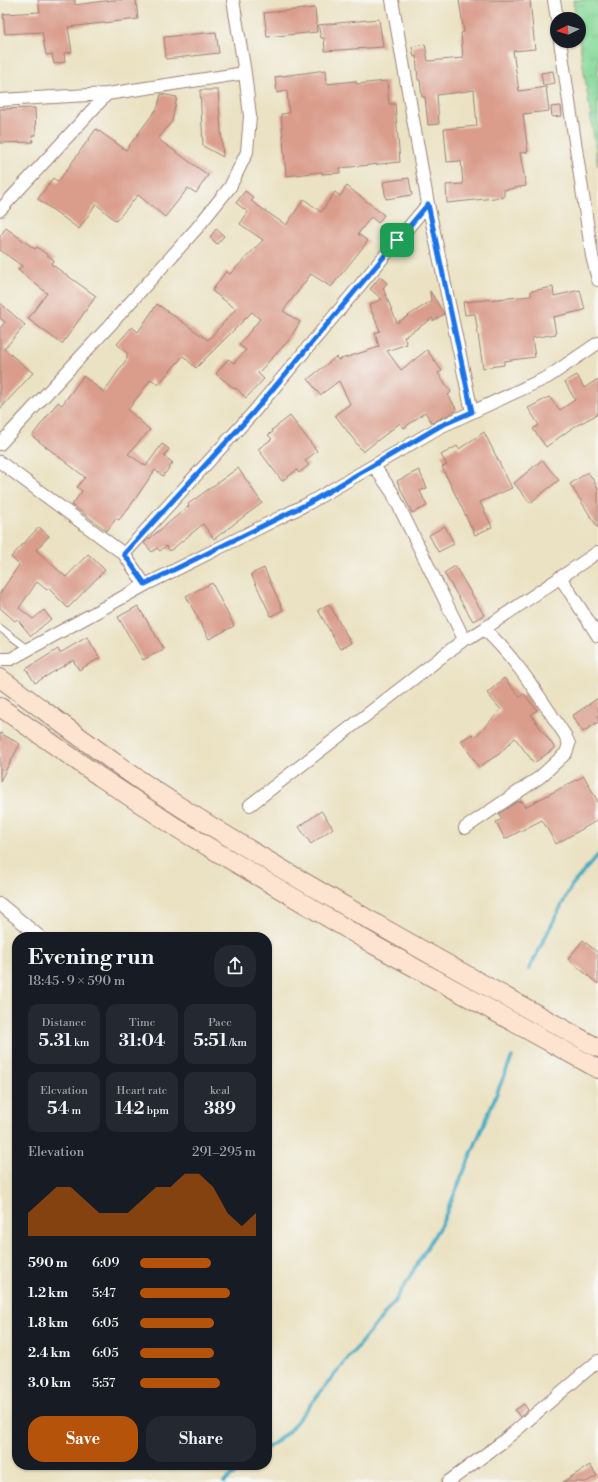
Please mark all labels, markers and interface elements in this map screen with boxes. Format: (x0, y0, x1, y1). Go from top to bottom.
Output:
north arrow (550, 12, 586, 48)
map controls (550, 12, 586, 48)
pin (380, 223, 414, 257)
icon: arrive (386, 229, 408, 251)
text: Evening run (28, 944, 154, 971)
button: share (214, 945, 256, 987)
text: 18:45 · 9 × 590 m (28, 973, 125, 989)
text: Distance (42, 1016, 86, 1030)
text: Time (129, 1016, 155, 1030)
text: Pace (208, 1016, 232, 1030)
text: 5.31 (39, 1030, 72, 1052)
text: 31:04 (119, 1030, 165, 1052)
text: 5:51 (193, 1030, 227, 1052)
text: km (72, 1036, 89, 1050)
text: /km (227, 1036, 247, 1050)
text: Elevation (40, 1084, 88, 1098)
text: Heart rate (117, 1084, 167, 1098)
text: kcal (210, 1084, 230, 1098)
text: 54 (47, 1098, 69, 1120)
text: 142 (115, 1098, 144, 1120)
text: 389 (204, 1098, 236, 1120)
text: m (69, 1104, 81, 1118)
text: bpm (144, 1104, 169, 1118)
text: Elevation (28, 1144, 84, 1160)
text: 291–295 m (192, 1144, 256, 1160)
text: 590 m (28, 1255, 68, 1271)
text: 6:09 (92, 1255, 119, 1271)
text: 1.2 km (28, 1285, 68, 1301)
text: 5:47 (92, 1285, 116, 1301)
text: 1.8 km (28, 1315, 68, 1331)
text: 6:05 (92, 1315, 119, 1331)
text: 2.4 km (28, 1345, 70, 1361)
text: 6:05 (92, 1345, 119, 1361)
text: 3.0 km (28, 1375, 71, 1391)
text: 5:57 (92, 1375, 115, 1391)
button: Save (28, 1416, 138, 1462)
button: Share (146, 1416, 256, 1462)

